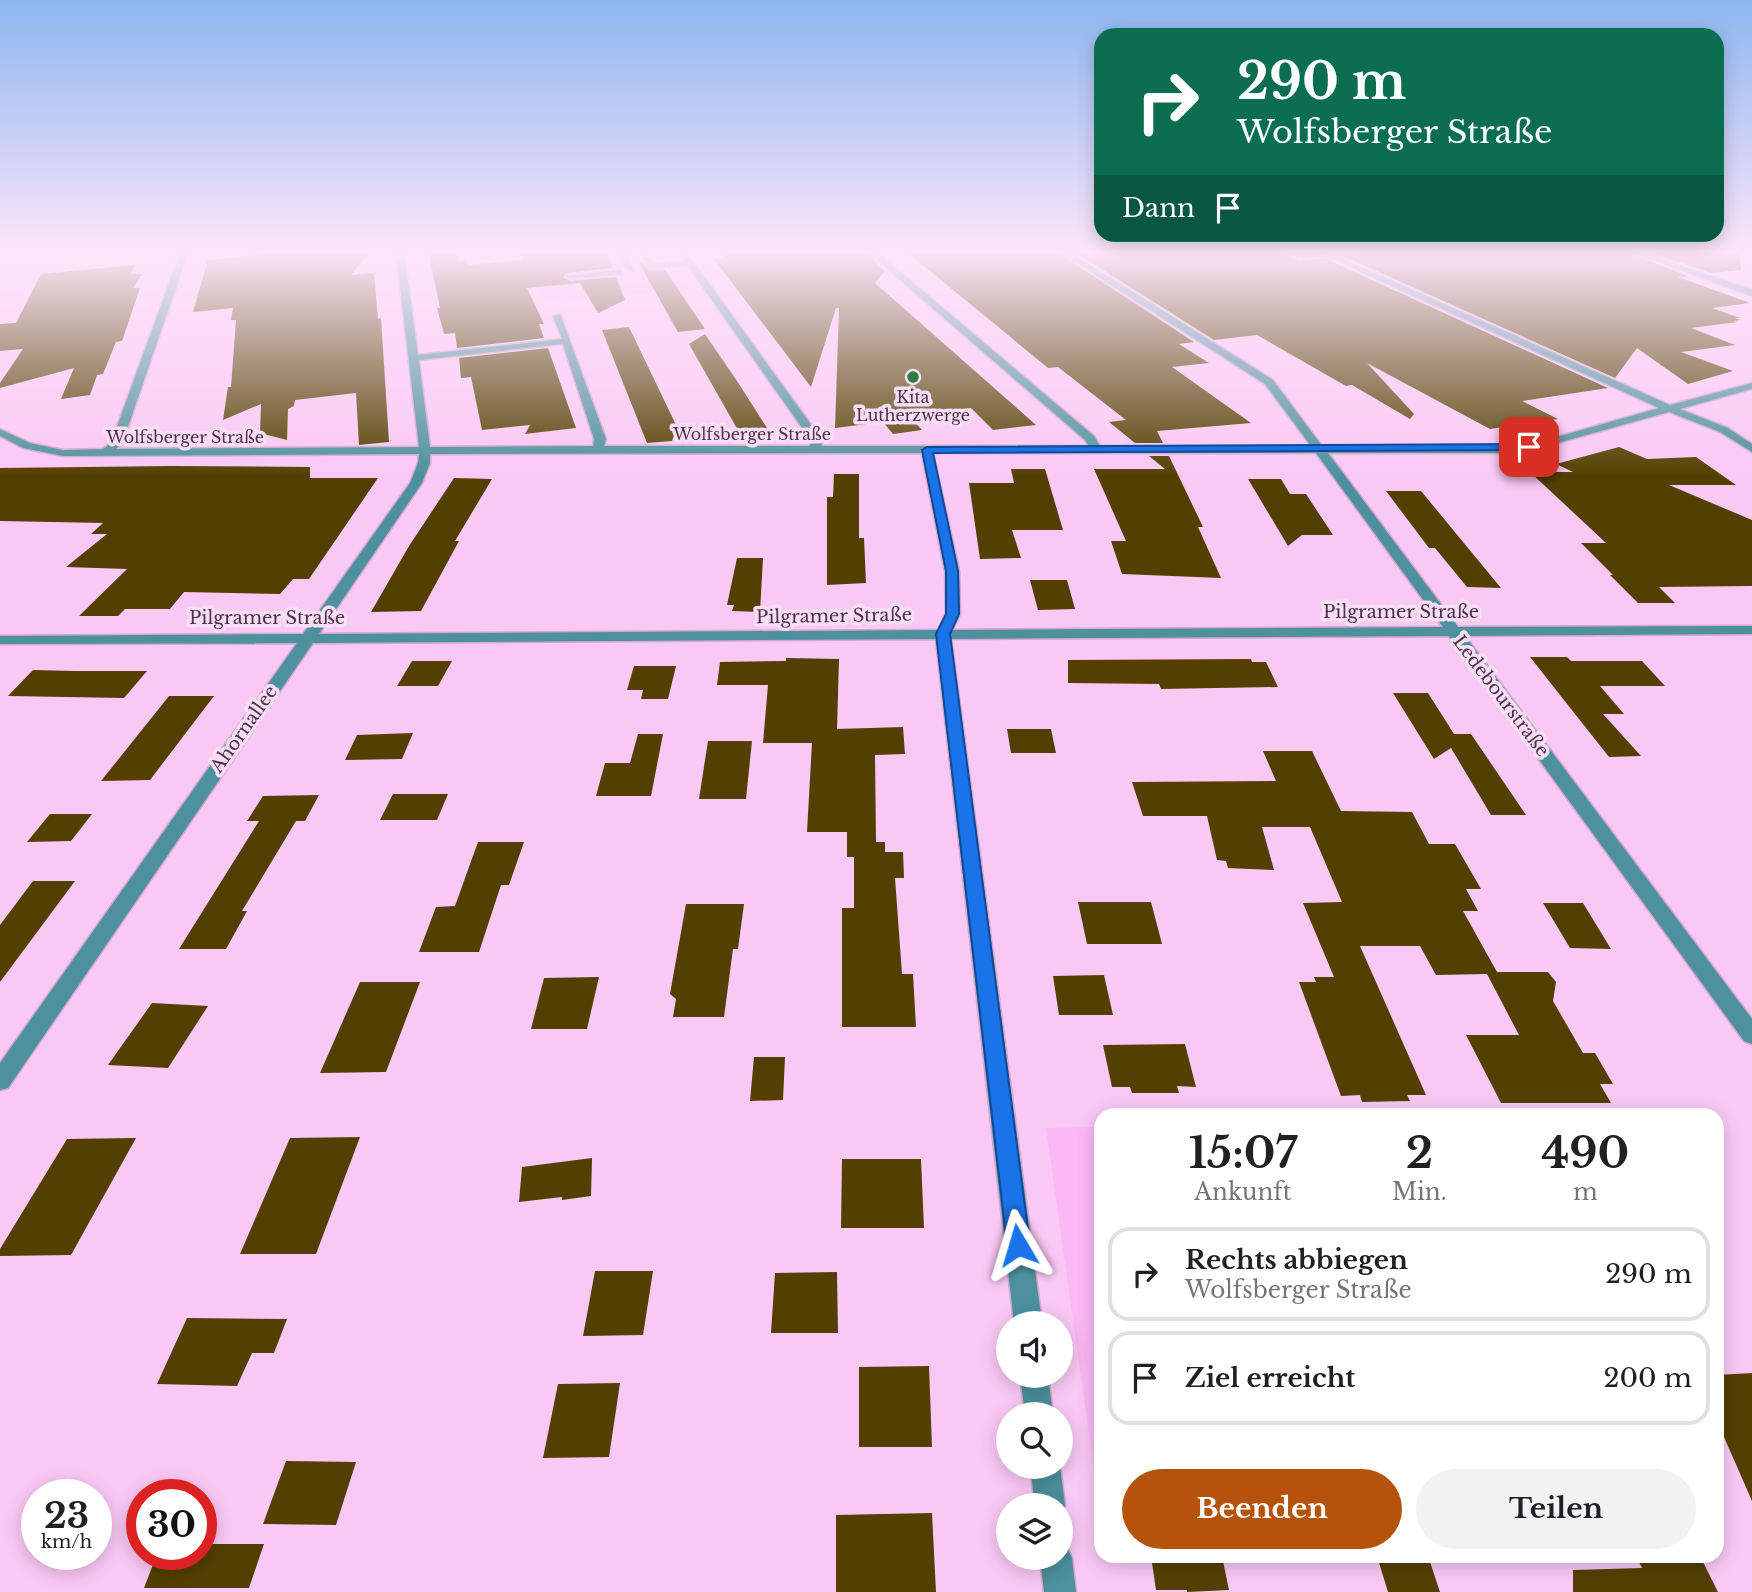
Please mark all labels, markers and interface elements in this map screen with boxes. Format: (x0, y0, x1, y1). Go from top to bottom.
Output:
text: 290 m (1237, 51, 1406, 112)
icon: right (1122, 56, 1213, 147)
text: Wolfsberger Straße (1237, 112, 1552, 152)
icon: arrive (1209, 189, 1247, 227)
text: Dann (1122, 192, 1195, 224)
marker: Kita Lutherzwerge (905, 369, 921, 385)
place label: Kita Lutherzwerge (856, 387, 970, 425)
pin (1499, 417, 1559, 477)
street label: Wolfsberger Straße (672, 424, 831, 444)
street label: Wolfsberger Straße (105, 427, 264, 447)
icon: arrive (1510, 428, 1548, 466)
street label: Pilgramer Straße (1323, 601, 1479, 623)
street label: Pilgramer Straße (756, 604, 912, 628)
street label: Pilgramer Straße (189, 607, 345, 629)
street label: Ledebourstraße (1448, 631, 1554, 761)
street label: Ahornallee (205, 681, 282, 778)
text: 15:07 (1189, 1127, 1297, 1179)
text: 2 (1406, 1127, 1433, 1179)
text: 490 (1541, 1127, 1629, 1179)
text: Ankunft (1194, 1178, 1292, 1206)
text: Min. (1392, 1178, 1447, 1206)
text: m (1573, 1178, 1598, 1206)
position arrow (981, 1208, 1055, 1282)
text: Rechts abbiegen (1185, 1244, 1408, 1276)
icon: right (1126, 1255, 1164, 1293)
text: 290 m (1605, 1258, 1692, 1290)
text: Wolfsberger Straße (1185, 1276, 1412, 1304)
map controls (996, 1311, 1073, 1570)
button: sound (996, 1311, 1073, 1388)
icon: arrive (1126, 1359, 1164, 1397)
text: Ziel erreicht (1185, 1362, 1355, 1394)
text: 200 m (1603, 1362, 1692, 1394)
button: search (996, 1402, 1073, 1479)
button: Beenden (1122, 1469, 1402, 1549)
button: Teilen (1416, 1469, 1696, 1549)
speed limit sign: 30 (126, 1479, 217, 1570)
button: layers (996, 1493, 1073, 1570)
text: 23 (44, 1494, 89, 1537)
text: km/h (41, 1531, 92, 1553)

